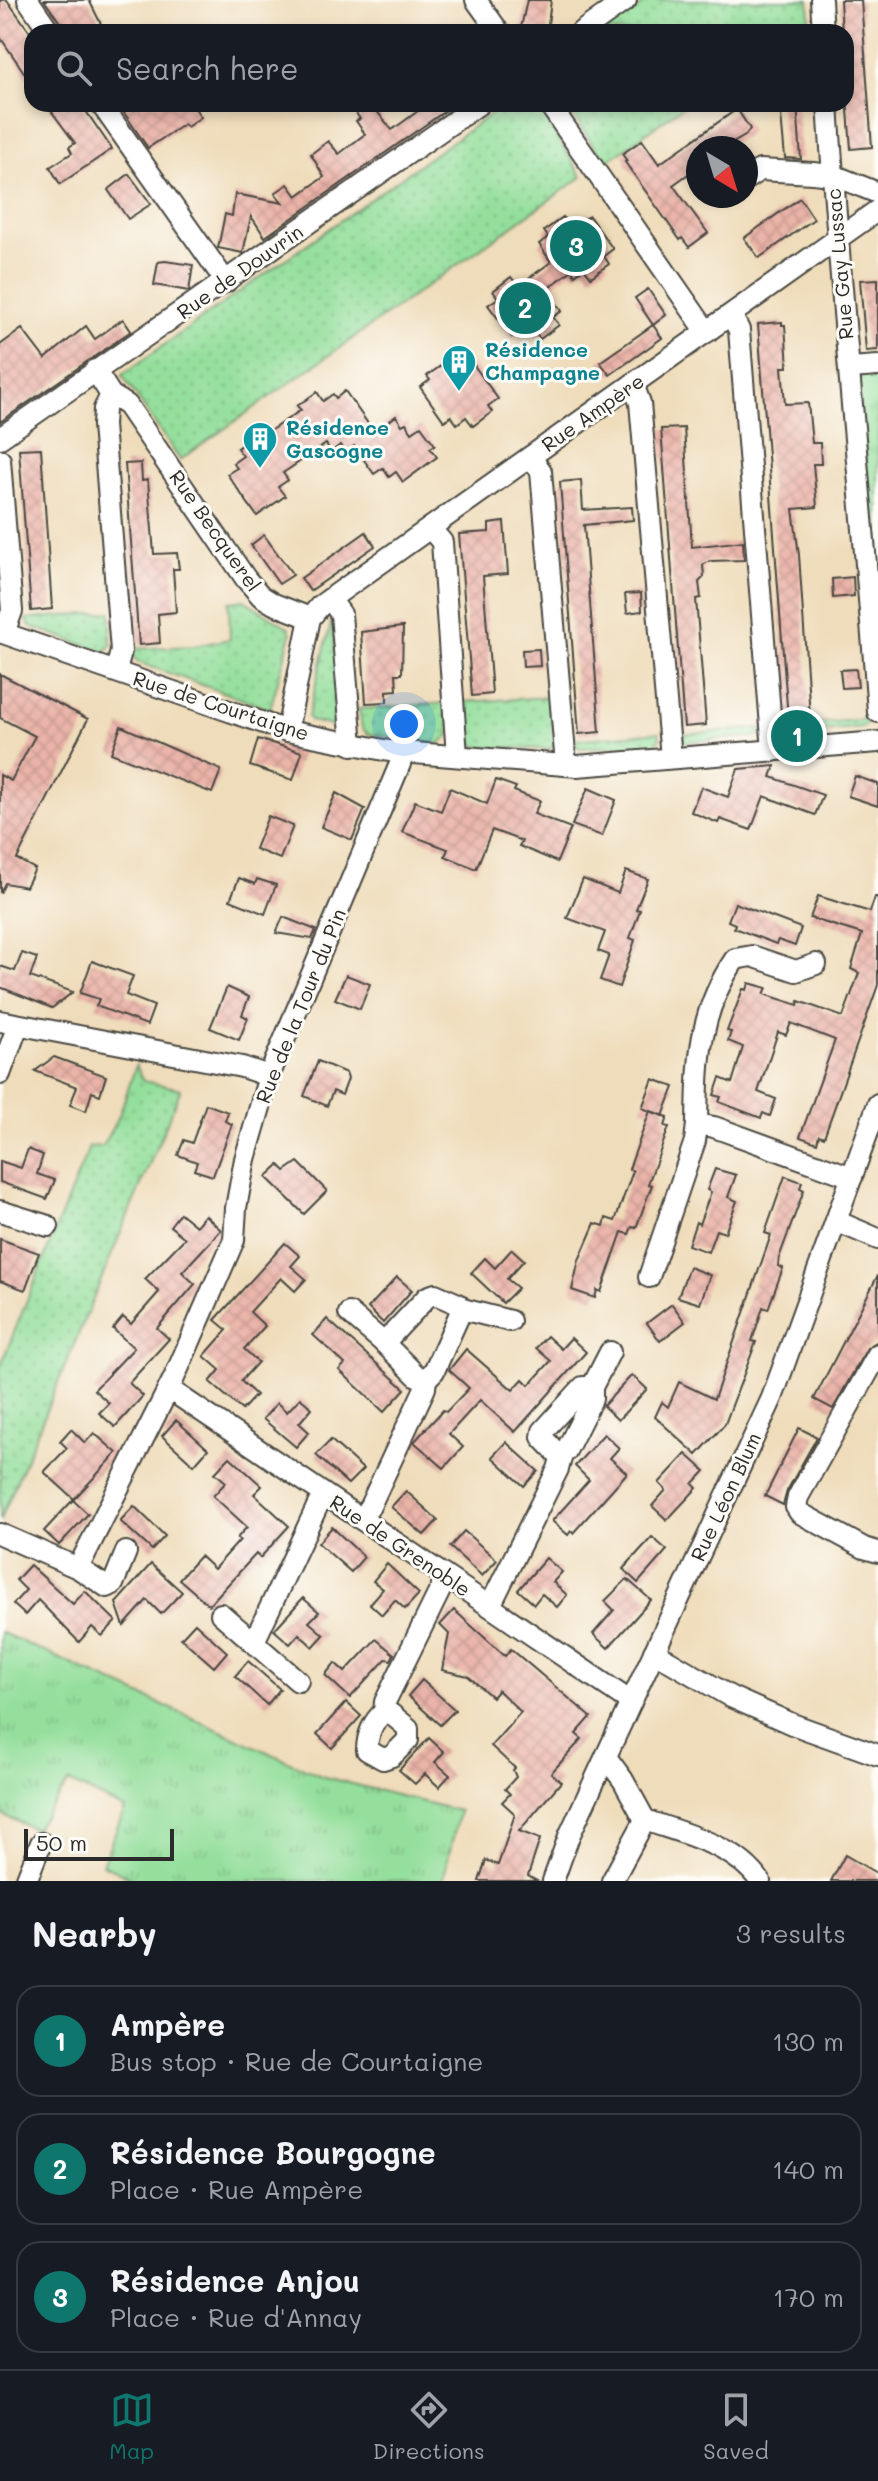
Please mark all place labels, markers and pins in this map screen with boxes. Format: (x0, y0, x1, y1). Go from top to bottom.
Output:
pin: 3 (550, 216, 602, 276)
pin: 2 (499, 278, 551, 338)
place label: Résidence Champagne (485, 336, 600, 385)
building icon: Résidence Champagne (440, 343, 478, 393)
place label: Résidence Gascogne (286, 414, 389, 463)
building icon: Résidence Gascogne (241, 420, 279, 470)
pin: 1 (771, 706, 823, 766)

